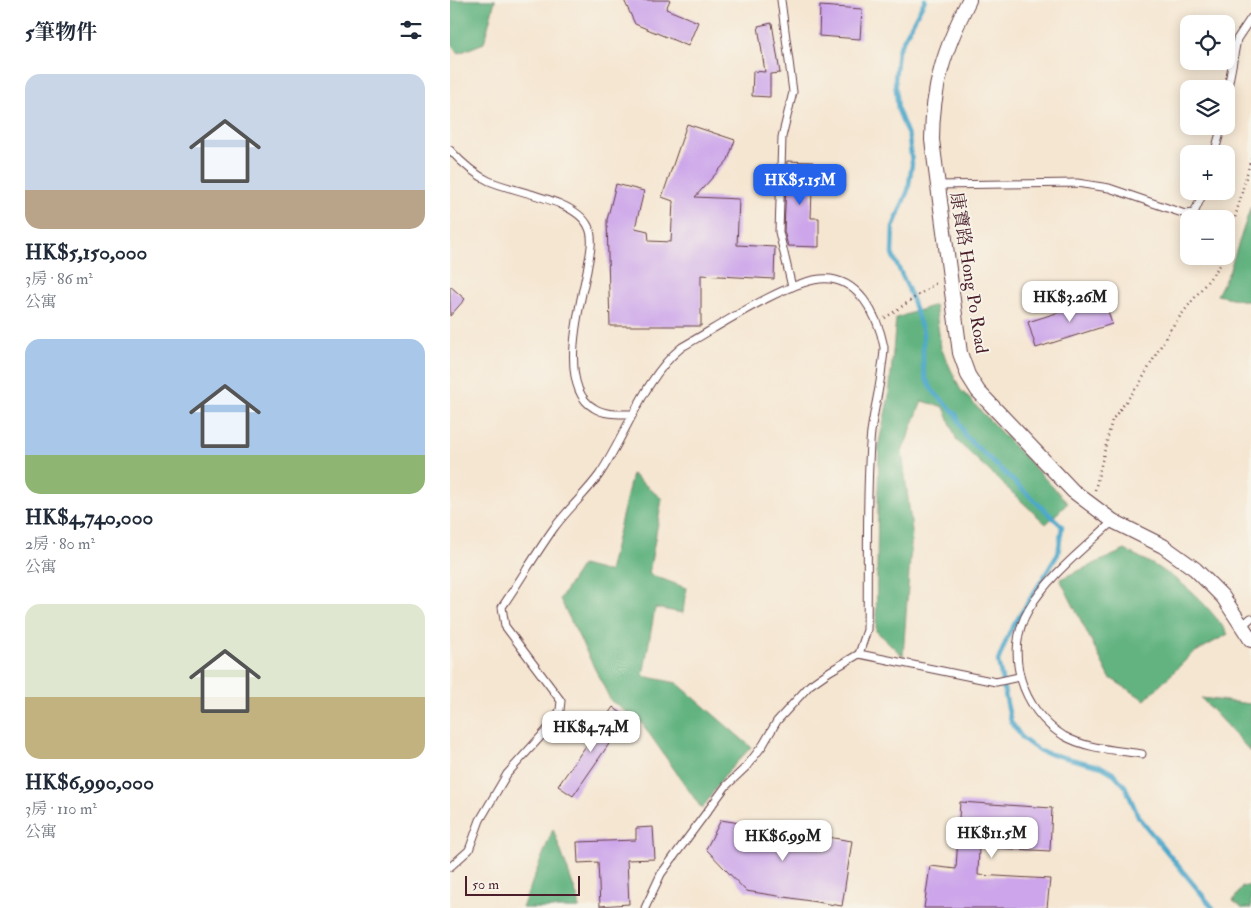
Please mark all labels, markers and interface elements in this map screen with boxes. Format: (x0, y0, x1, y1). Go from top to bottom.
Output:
map controls (1180, 15, 1235, 265)
button: locate (1180, 15, 1235, 70)
icon: filters (397, 16, 425, 44)
text: 5筆物件 (25, 19, 97, 46)
button: layers (1180, 80, 1235, 135)
icon: home (180, 106, 270, 196)
button: + (1180, 145, 1235, 200)
pin: HK$5.15M (748, 164, 852, 206)
text: HK$5.15M (764, 170, 836, 190)
street label: 康寶路 Hong Po Road (945, 191, 993, 355)
button: − (1180, 210, 1235, 265)
text: HK$5,150,000 (25, 239, 147, 266)
text: 3房 · 86 m² (25, 269, 93, 289)
pin: HK$3.26M (1018, 280, 1122, 323)
text: HK$3.26M (1033, 287, 1107, 307)
text: 公寓 (25, 292, 57, 312)
icon: home (180, 371, 270, 461)
text: HK$4,740,000 (25, 504, 153, 531)
text: 2房 · 80 m² (25, 534, 95, 554)
text: 公寓 (25, 557, 57, 577)
icon: home (180, 636, 270, 726)
pin: HK$4.74M (539, 710, 643, 753)
text: HK$4.74M (553, 717, 629, 737)
text: HK$6,990,000 (25, 769, 154, 796)
text: 3房 · 110 m² (25, 799, 97, 819)
pin: HK$11.5M (940, 816, 1044, 859)
pin: HK$6.99M (731, 820, 835, 862)
text: 公寓 (25, 822, 57, 842)
text: HK$11.5M (957, 823, 1027, 843)
text: HK$6.99M (745, 826, 821, 846)
scale bar (465, 873, 580, 896)
text: 50 m (472, 876, 499, 893)

